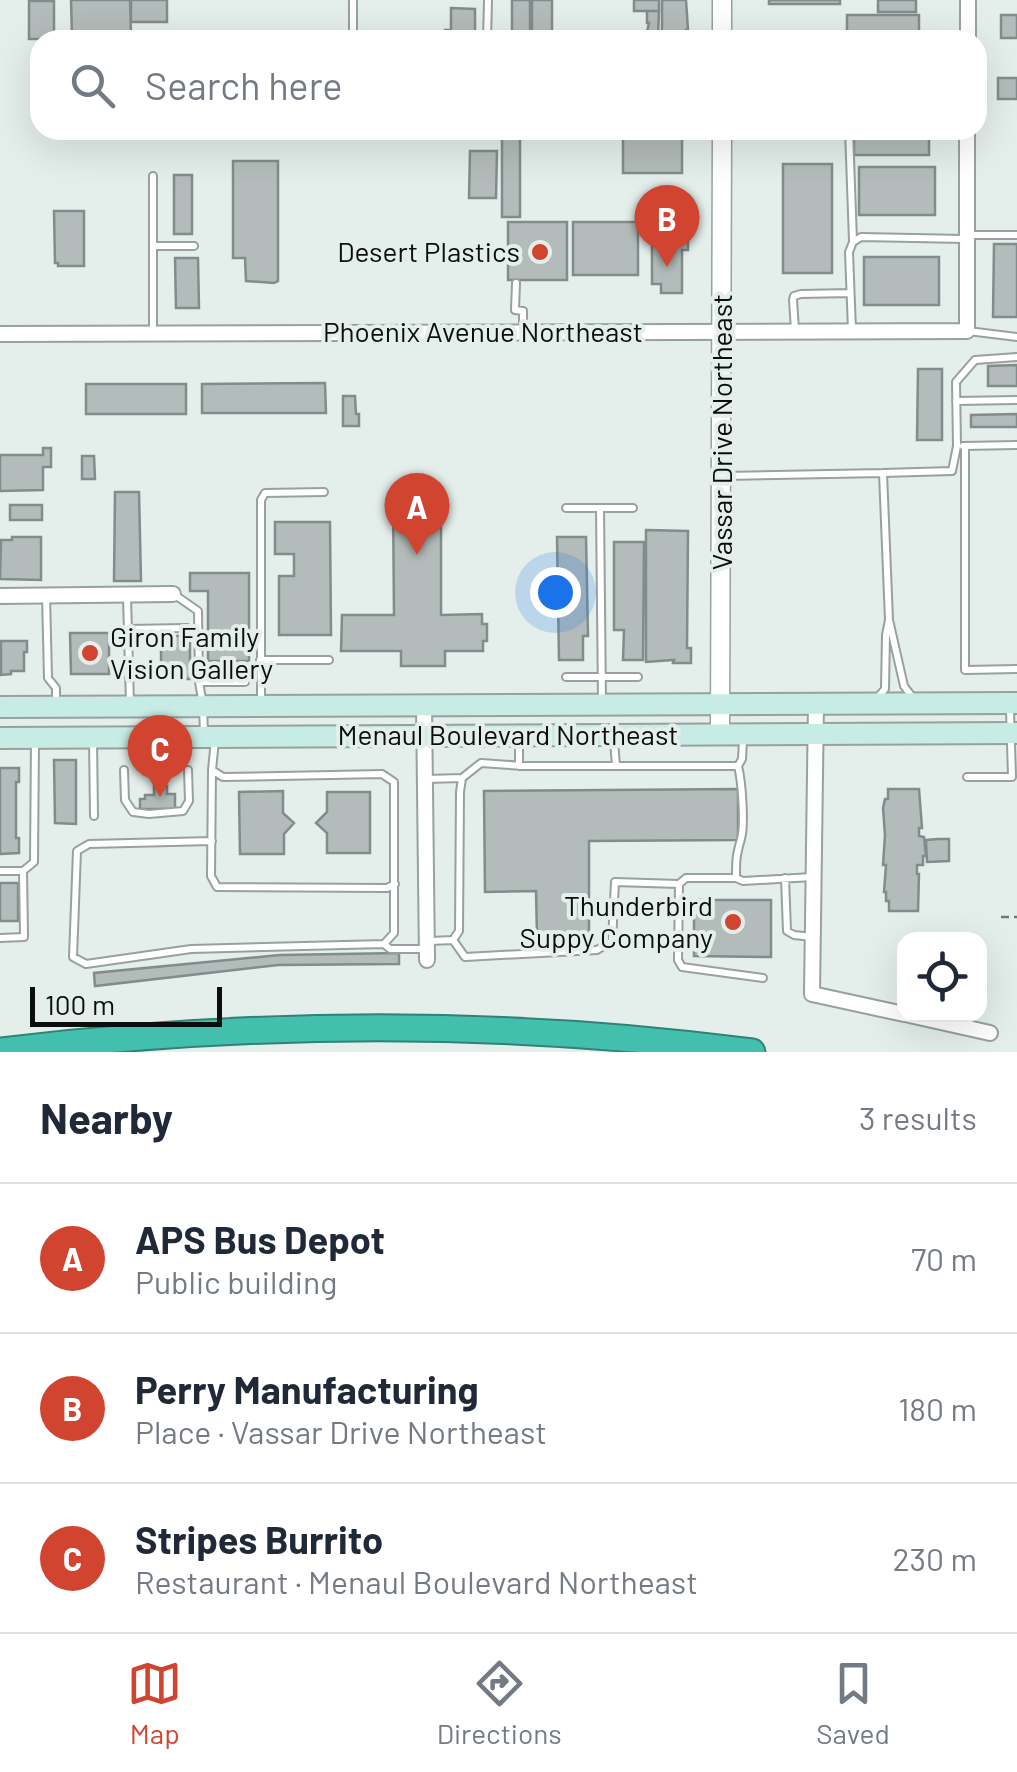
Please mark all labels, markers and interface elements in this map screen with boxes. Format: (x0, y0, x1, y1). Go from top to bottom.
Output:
search box (30, 30, 987, 140)
icon: search (65, 58, 120, 113)
text: Search here (145, 62, 343, 108)
pin: B (634, 184, 700, 267)
place label: Desert Plastics (337, 234, 520, 268)
marker: Desert Plastics (529, 241, 551, 263)
street label: Vassar Drive Northeast (704, 294, 738, 570)
street label: Phoenix Avenue Northeast (323, 314, 643, 348)
pin: A (384, 472, 450, 555)
your location (530, 567, 581, 618)
place label: Giron Family Vision Gallery (110, 619, 273, 685)
marker: Giron Family Vision Gallery (79, 642, 101, 664)
pin: C (128, 714, 192, 797)
street label: Menaul Boulevard Northeast (337, 717, 679, 751)
place label: Thunderbird Suppy Company (520, 888, 713, 954)
marker: Thunderbird Suppy Company (722, 911, 744, 933)
map controls (897, 932, 987, 1022)
button: locate (897, 932, 987, 1022)
scale bar (30, 982, 222, 1026)
text: 100 m (45, 987, 115, 1021)
text: Nearby (40, 1092, 173, 1142)
text: 3 results (859, 1098, 977, 1136)
text: APS Bus Depot (135, 1216, 385, 1262)
text: A (62, 1239, 83, 1277)
text: 70 m (911, 1239, 977, 1277)
text: Public building (135, 1262, 337, 1300)
text: Perry Manufacturing (135, 1366, 479, 1412)
text: B (63, 1389, 82, 1427)
text: 180 m (898, 1389, 977, 1427)
text: Place · Vassar Drive Northeast (135, 1412, 547, 1450)
text: Stripes Burrito (135, 1516, 383, 1562)
text: C (63, 1539, 82, 1577)
text: 230 m (893, 1539, 977, 1577)
text: Restaurant · Menaul Boulevard Northeast (135, 1562, 698, 1600)
tab: Map (127, 1656, 182, 1750)
tab: Directions (437, 1656, 562, 1750)
tab: Saved (816, 1656, 890, 1750)

